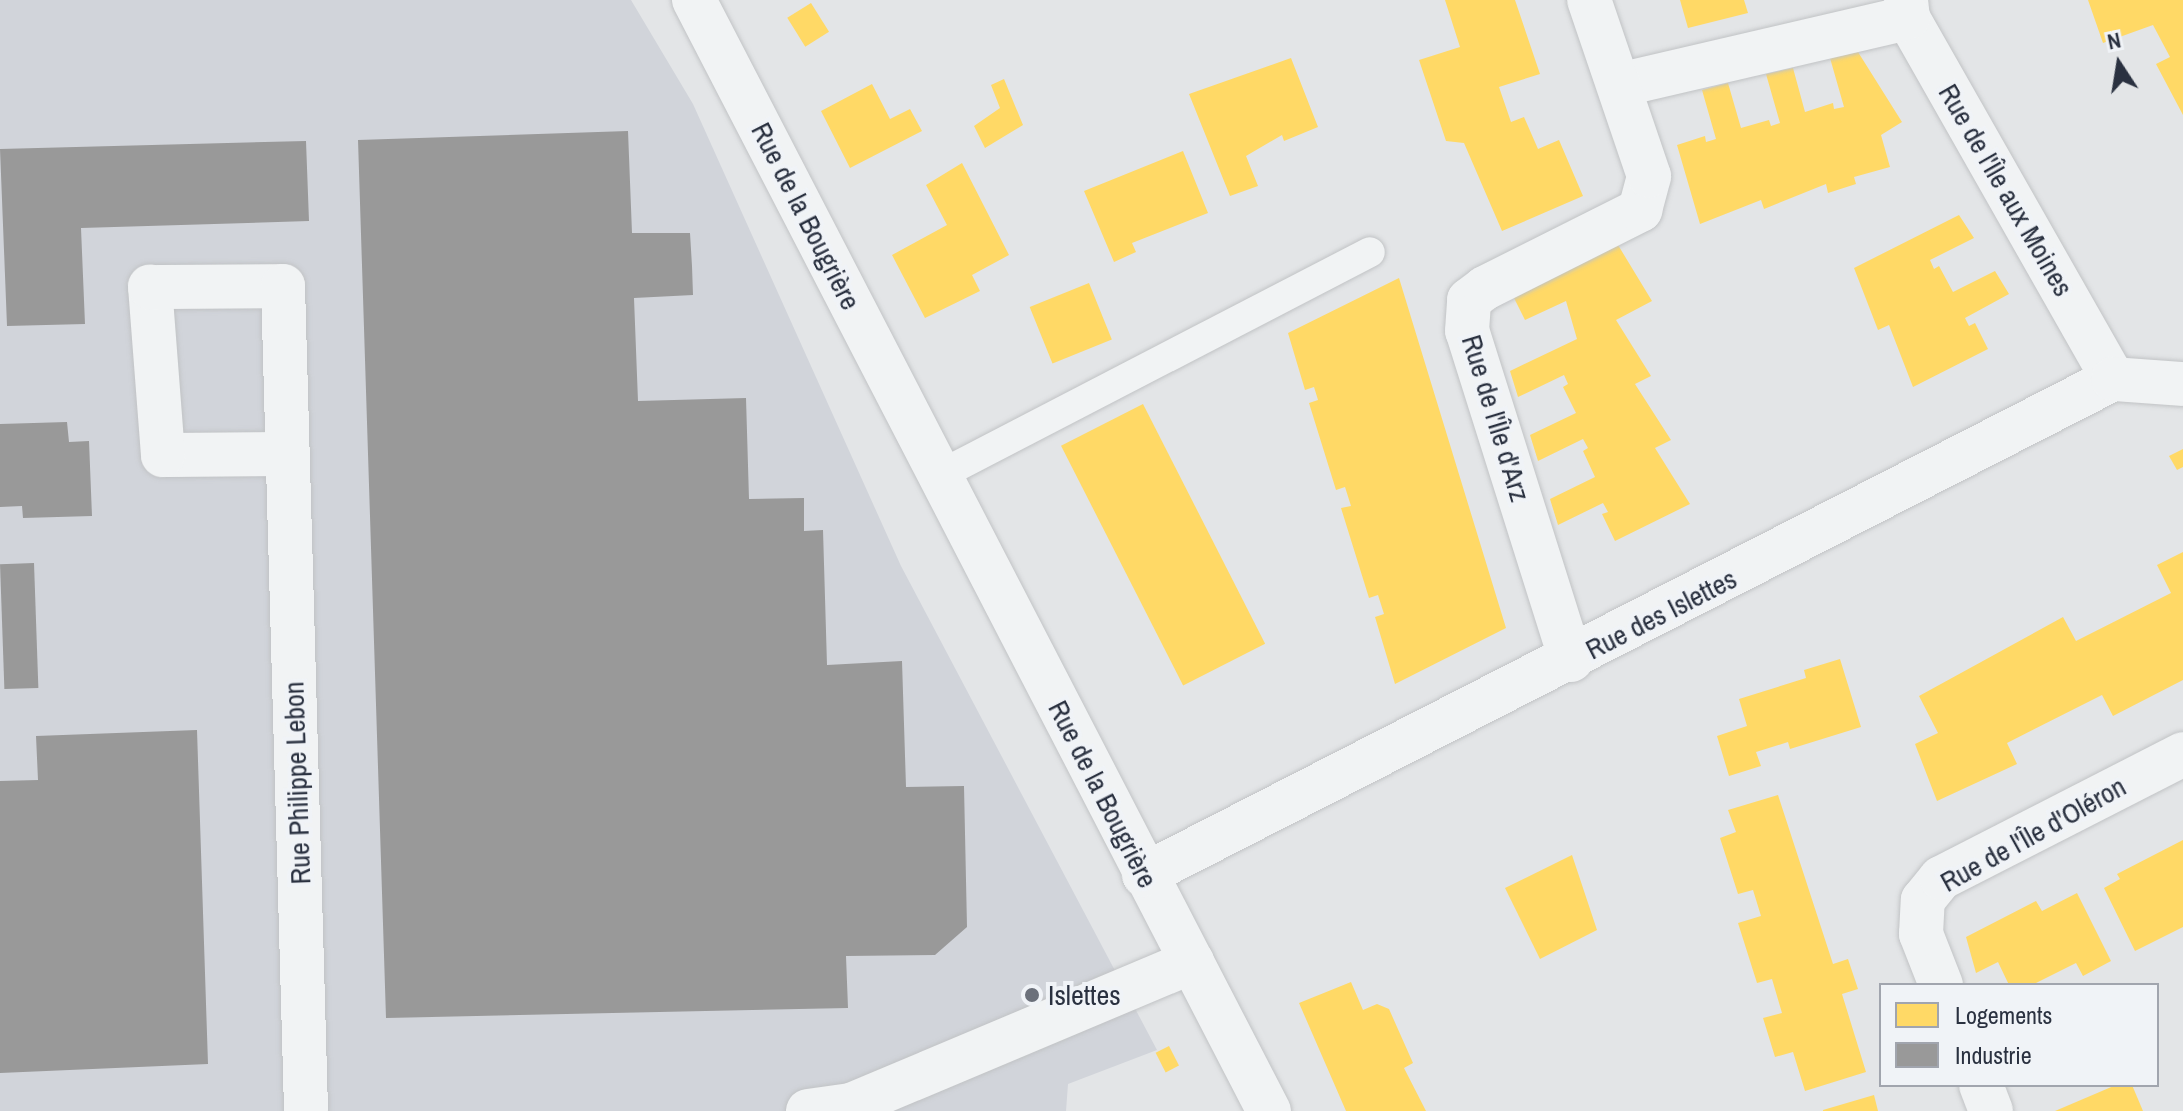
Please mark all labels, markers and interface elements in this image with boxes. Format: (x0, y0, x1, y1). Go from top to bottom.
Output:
north arrow (2079, 24, 2159, 104)
text: N (2105, 24, 2124, 57)
street label: Rue de l'Île aux Moines (1932, 78, 2080, 302)
street label: Rue de la Bougrière (744, 117, 868, 315)
street label: Rue de l'Île d'Arz (1455, 331, 1537, 505)
street label: Rue des Islettes (1580, 562, 1742, 666)
street label: Rue Philippe Lebon (277, 681, 317, 885)
street label: Rue de la Bougrière (1041, 695, 1165, 893)
street label: Rue de l'Île d'Oléron (1935, 769, 2131, 899)
place label: Islettes (1048, 978, 1121, 1012)
legend (1879, 983, 2159, 1087)
marker: Islettes (1023, 986, 1041, 1004)
text: Logements (1955, 999, 2052, 1031)
text: Industrie (1955, 1039, 2032, 1071)

